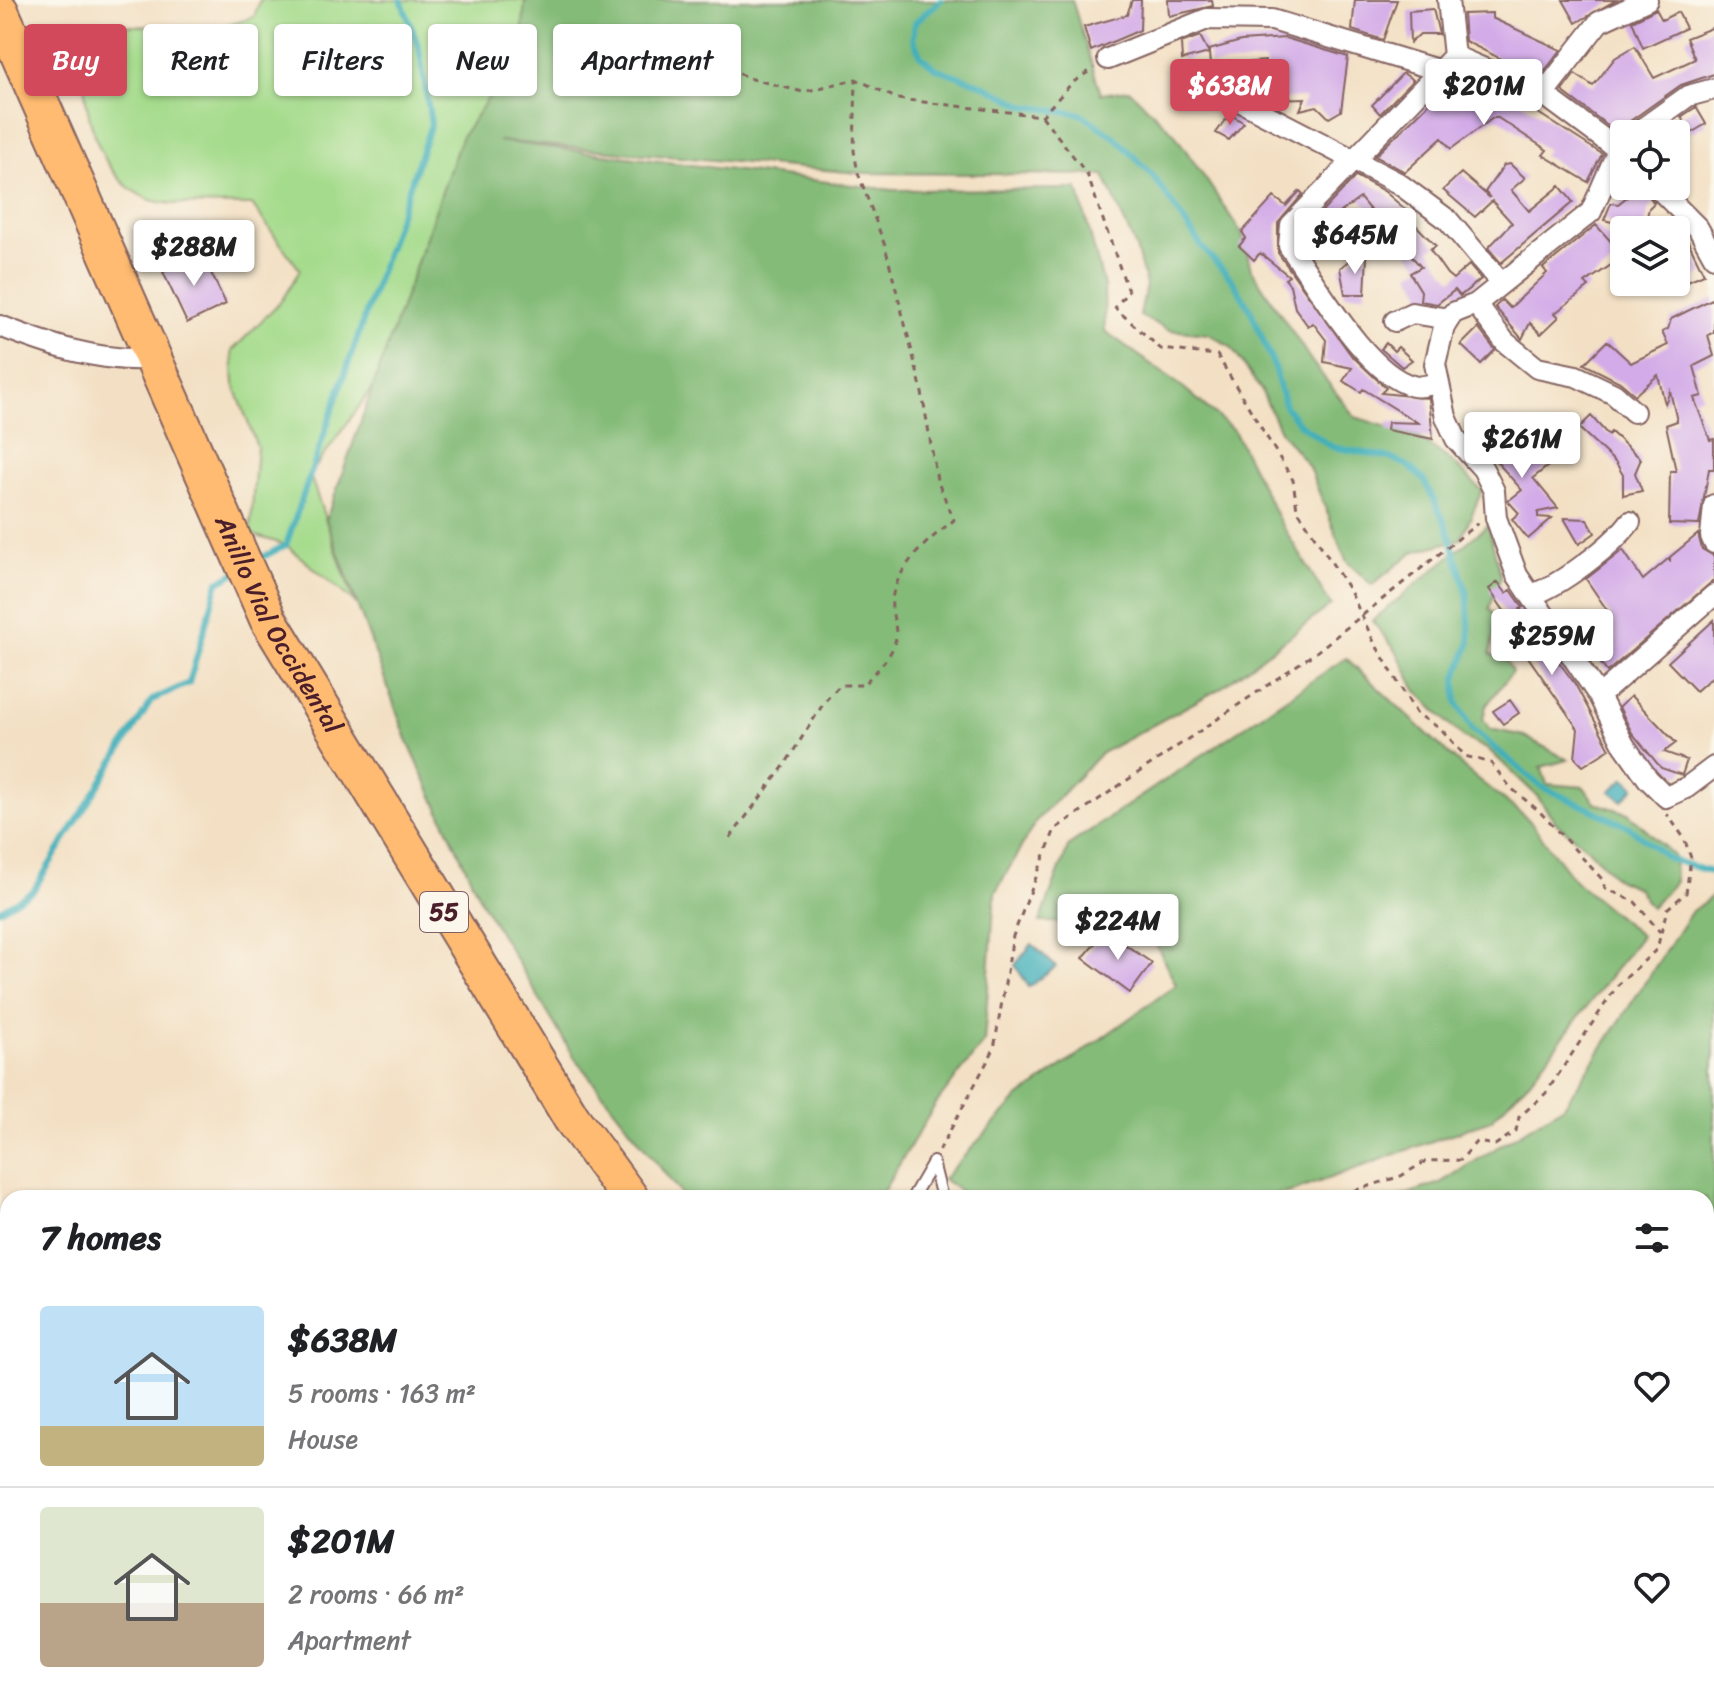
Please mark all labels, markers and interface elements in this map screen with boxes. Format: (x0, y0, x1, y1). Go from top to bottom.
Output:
chip: Buy (24, 24, 127, 96)
chip: Rent (143, 24, 258, 96)
chip: Filters (274, 24, 412, 96)
chip: New (428, 24, 537, 96)
chip: Apartment (553, 24, 741, 96)
pin: $638M (1174, 59, 1286, 127)
pin: $201M (1428, 59, 1540, 127)
text: $638M (1188, 62, 1272, 108)
text: $201M (1443, 62, 1525, 108)
map controls (1610, 120, 1690, 296)
button: locate (1610, 120, 1690, 200)
pin: $645M (1299, 208, 1411, 276)
text: $645M (1312, 211, 1398, 257)
button: layers (1610, 216, 1690, 296)
pin: $288M (138, 220, 250, 288)
text: $288M (151, 223, 237, 269)
pin: $261M (1466, 412, 1578, 480)
text: $261M (1482, 415, 1562, 461)
street label: Anillo Vial Occidental (201, 507, 356, 743)
pin: $259M (1496, 609, 1608, 677)
text: $259M (1509, 612, 1595, 658)
road number: 55 (420, 892, 468, 932)
pin: $224M (1062, 894, 1174, 962)
text: $224M (1076, 897, 1160, 943)
text: 7 homes (40, 1208, 161, 1268)
icon: filters (1630, 1216, 1674, 1260)
text: $638M (288, 1310, 397, 1370)
icon: home (104, 1338, 200, 1434)
icon: heart (1630, 1364, 1674, 1408)
text: 5 rooms · 163 m² (288, 1370, 476, 1416)
text: House (288, 1416, 358, 1462)
text: $201M (288, 1511, 394, 1571)
icon: home (104, 1539, 200, 1635)
icon: heart (1630, 1565, 1674, 1609)
text: 2 rooms · 66 m² (288, 1571, 464, 1617)
text: Apartment (288, 1617, 411, 1663)

